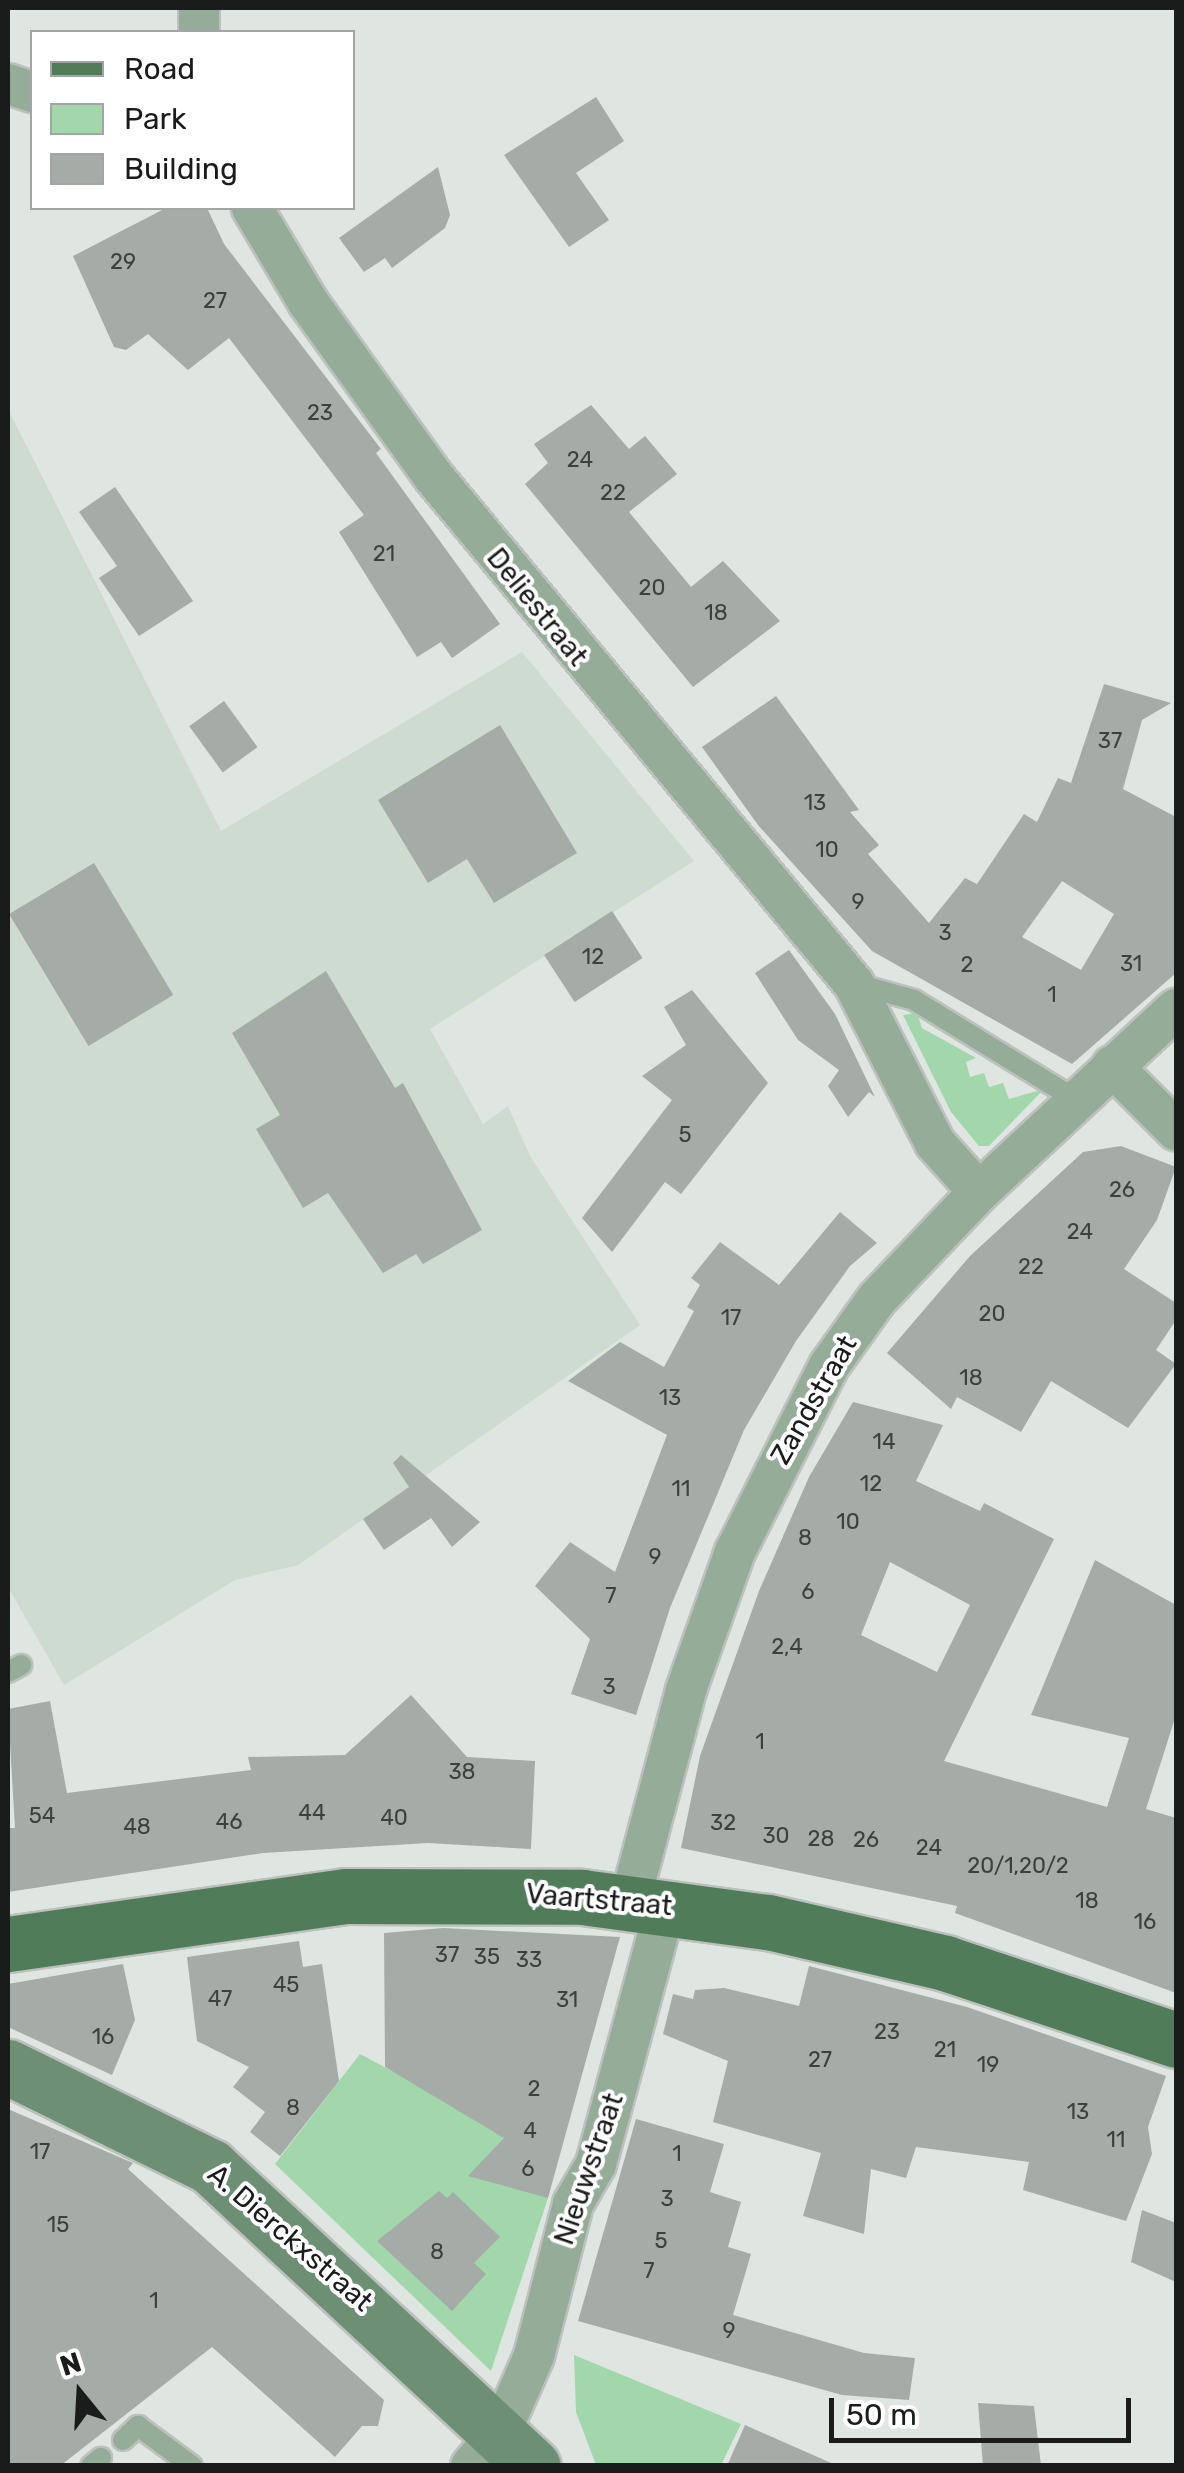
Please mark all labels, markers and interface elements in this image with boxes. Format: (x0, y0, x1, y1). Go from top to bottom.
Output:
legend (30, 30, 355, 210)
text: Road (124, 51, 195, 87)
text: Park (124, 101, 186, 137)
text: Building (124, 151, 238, 187)
house number: 29 (110, 249, 136, 275)
house number: 27 (203, 288, 227, 314)
house number: 23 (307, 400, 333, 426)
house number: 24 (567, 447, 593, 473)
house number: 22 (600, 480, 626, 506)
house number: 21 (373, 541, 395, 567)
street label: Deliestraat (479, 541, 595, 673)
house number: 20 (639, 575, 665, 601)
house number: 18 (704, 600, 728, 626)
house number: 37 (1098, 728, 1122, 754)
house number: 13 (804, 790, 826, 816)
house number: 10 (815, 837, 839, 863)
house number: 9 (851, 889, 865, 915)
house number: 3 (938, 920, 952, 946)
house number: 12 (582, 944, 604, 970)
house number: 31 (1120, 951, 1142, 977)
house number: 2 (961, 952, 973, 978)
house number: 1 (1047, 982, 1057, 1008)
house number: 5 (678, 1122, 692, 1148)
house number: 26 (1109, 1177, 1135, 1203)
house number: 24 (1067, 1219, 1093, 1245)
house number: 22 (1018, 1254, 1044, 1280)
house number: 20 (979, 1301, 1005, 1327)
house number: 17 (721, 1305, 741, 1331)
street label: Zandstraat (764, 1330, 864, 1470)
house number: 18 (959, 1365, 983, 1391)
house number: 13 (659, 1385, 681, 1411)
house number: 14 (872, 1429, 896, 1455)
house number: 12 (860, 1471, 882, 1497)
house number: 11 (672, 1476, 690, 1502)
house number: 10 (836, 1509, 860, 1535)
house number: 8 (798, 1525, 812, 1551)
house number: 9 (648, 1544, 662, 1570)
house number: 6 (801, 1579, 815, 1605)
house number: 7 (605, 1583, 617, 1609)
house number: 2,4 (771, 1634, 803, 1660)
house number: 3 (602, 1674, 616, 1700)
house number: 1 (755, 1729, 765, 1755)
house number: 38 (448, 1759, 476, 1785)
house number: 44 (298, 1800, 326, 1826)
house number: 54 (29, 1803, 55, 1829)
house number: 40 (380, 1805, 408, 1831)
house number: 46 (216, 1809, 242, 1835)
house number: 32 (710, 1810, 736, 1836)
house number: 48 (123, 1814, 151, 1840)
house number: 30 (762, 1823, 790, 1849)
house number: 28 (808, 1826, 834, 1852)
house number: 26 (853, 1827, 879, 1853)
house number: 24 (916, 1835, 942, 1861)
house number: 20/1,20/2 (967, 1853, 1069, 1879)
street label: Vaartstraat (525, 1877, 673, 1923)
house number: 18 (1075, 1888, 1099, 1914)
house number: 16 (1134, 1909, 1156, 1935)
house number: 37 (435, 1942, 459, 1968)
house number: 35 (474, 1944, 500, 1970)
house number: 33 (516, 1947, 542, 1973)
house number: 45 (273, 1972, 299, 1998)
house number: 47 (208, 1986, 232, 2012)
house number: 31 (556, 1987, 578, 2013)
house number: 23 (874, 2019, 900, 2045)
house number: 16 (92, 2024, 114, 2050)
house number: 21 (934, 2037, 956, 2063)
house number: 27 (808, 2047, 832, 2073)
house number: 19 (977, 2052, 999, 2078)
house number: 2 (528, 2076, 540, 2102)
street label: Nieuwstraat (547, 2089, 631, 2249)
house number: 8 (286, 2095, 300, 2121)
house number: 13 (1067, 2099, 1089, 2125)
house number: 4 (523, 2118, 537, 2144)
house number: 11 (1107, 2127, 1125, 2153)
house number: 17 (30, 2139, 50, 2165)
house number: 1 (672, 2141, 682, 2167)
house number: 6 (521, 2156, 535, 2182)
street label: A. Dierckxstraat (201, 2157, 379, 2319)
house number: 3 (660, 2186, 674, 2212)
house number: 15 (47, 2212, 69, 2238)
house number: 5 (654, 2228, 668, 2254)
house number: 8 (430, 2239, 444, 2265)
house number: 7 (643, 2258, 655, 2284)
house number: 1 (149, 2288, 159, 2314)
house number: 9 (722, 2318, 736, 2344)
north arrow (30, 2343, 130, 2443)
text: N (56, 2345, 85, 2383)
scale bar (834, 2378, 1136, 2440)
text: 50 m (846, 2397, 917, 2433)

